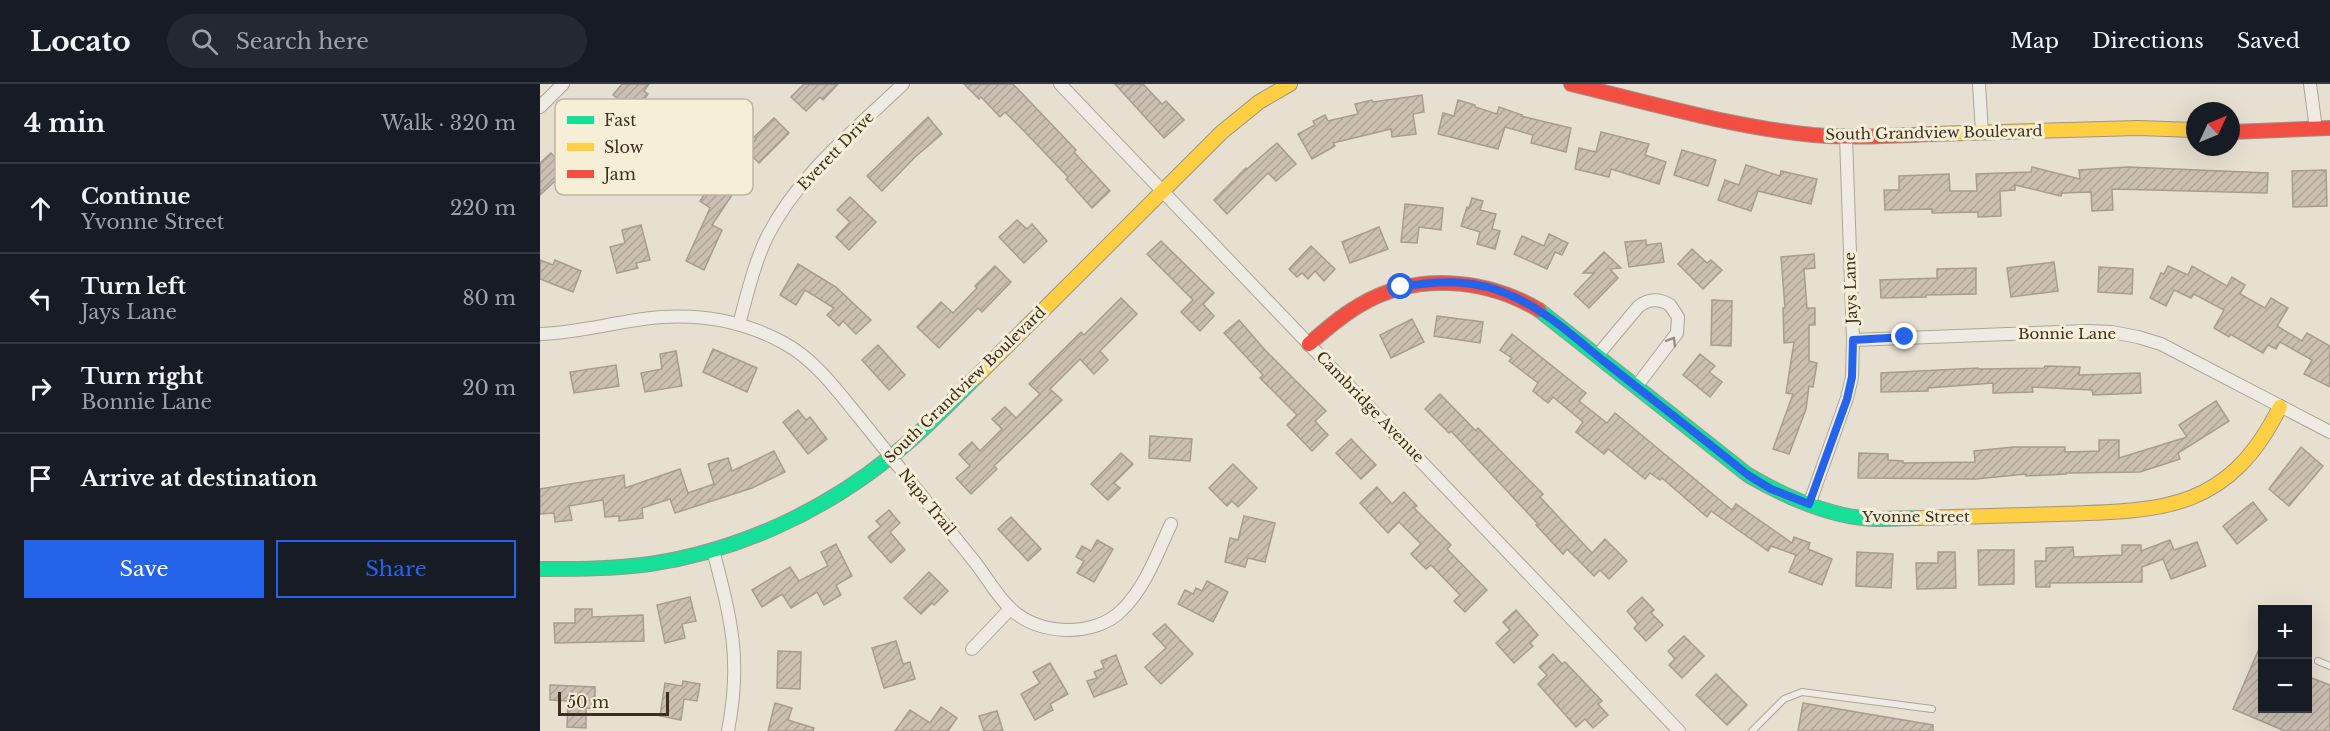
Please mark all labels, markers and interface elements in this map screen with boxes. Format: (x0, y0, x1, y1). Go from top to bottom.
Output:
search box (167, 14, 587, 68)
text: Locato (30, 24, 131, 59)
icon: search (188, 25, 221, 58)
text: Search here (236, 28, 369, 55)
text: Map (2010, 28, 2059, 54)
text: Directions (2092, 28, 2204, 54)
text: Saved (2237, 28, 2300, 54)
legend (555, 99, 753, 195)
north arrow (2186, 102, 2240, 156)
text: 4 min (24, 107, 105, 139)
street label: Everett Drive (793, 107, 878, 194)
text: Fast (604, 110, 636, 130)
text: Walk · 320 m (381, 111, 516, 135)
street label: South Grandview Boulevard (1825, 121, 2043, 144)
text: Slow (604, 137, 644, 157)
text: Jam (602, 164, 636, 184)
text: Continue (81, 183, 190, 210)
icon: ahead (24, 192, 57, 225)
text: 220 m (450, 196, 516, 220)
text: Yvonne Street (81, 210, 224, 234)
street label: Jays Lane (1840, 252, 1861, 326)
text: Turn left (81, 273, 186, 300)
route start (1387, 273, 1413, 299)
icon: left (24, 282, 57, 315)
text: 80 m (462, 286, 516, 310)
text: Jays Lane (81, 300, 177, 324)
street label: South Grandview Boulevard (880, 302, 1049, 467)
route end (1891, 323, 1917, 349)
street label: Bonnie Lane (2018, 324, 2116, 343)
one-way arrow (1664, 336, 1675, 347)
street label: Cambridge Avenue (1312, 347, 1428, 466)
text: Turn right (81, 363, 203, 390)
icon: right (24, 372, 57, 405)
text: 20 m (462, 376, 516, 400)
text: Bonnie Lane (81, 390, 212, 414)
icon: arrive (24, 462, 57, 495)
text: Arrive at destination (81, 465, 318, 492)
street label: Napa Trail (895, 465, 960, 539)
street label: Yvonne Street (1861, 507, 1970, 526)
button: Save (24, 540, 264, 598)
button: Share (276, 540, 516, 598)
map controls (2258, 605, 2312, 713)
button: + (2258, 605, 2312, 659)
button: − (2258, 659, 2312, 713)
scale bar (558, 689, 669, 716)
text: 50 m (567, 692, 609, 712)

